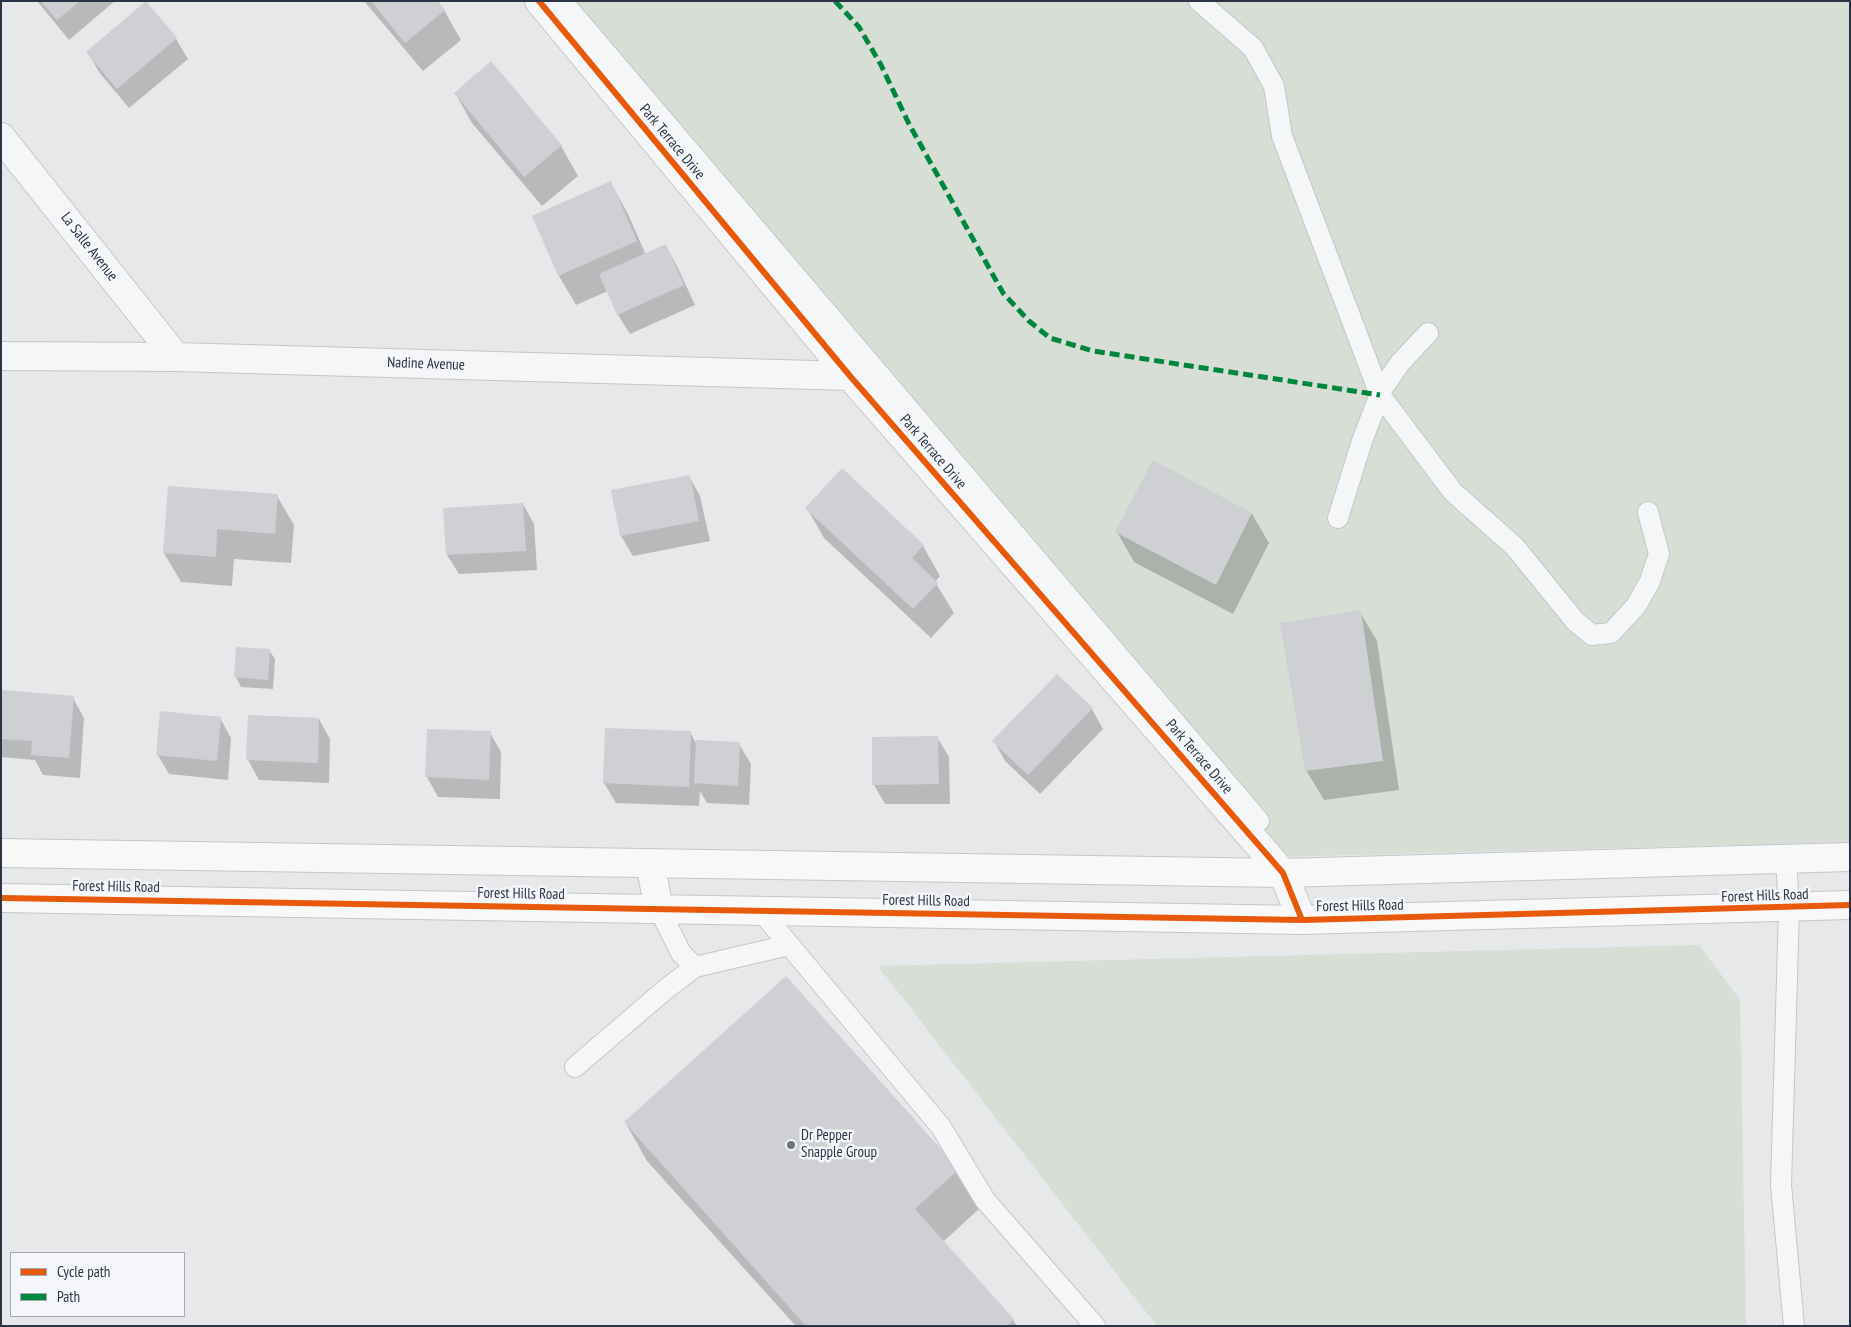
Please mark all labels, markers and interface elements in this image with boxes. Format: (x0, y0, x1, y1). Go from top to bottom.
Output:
street label: Park Terrace Drive (635, 101, 709, 183)
street label: La Salle Avenue (57, 209, 121, 285)
street label: Nadine Avenue (387, 354, 465, 374)
street label: Park Terrace Drive (896, 411, 970, 493)
street label: Park Terrace Drive (1162, 716, 1236, 798)
street label: Forest Hills Road (72, 877, 160, 897)
street label: Forest Hills Road (477, 884, 565, 904)
street label: Forest Hills Road (1721, 885, 1809, 907)
street label: Forest Hills Road (882, 891, 970, 911)
street label: Forest Hills Road (1316, 896, 1404, 916)
place label: Dr Pepper Snapple Group (801, 1127, 877, 1162)
marker: Dr Pepper Snapple Group (785, 1139, 797, 1151)
legend (10, 1252, 185, 1317)
text: Cycle path (57, 1262, 110, 1281)
text: Path (57, 1287, 80, 1306)

